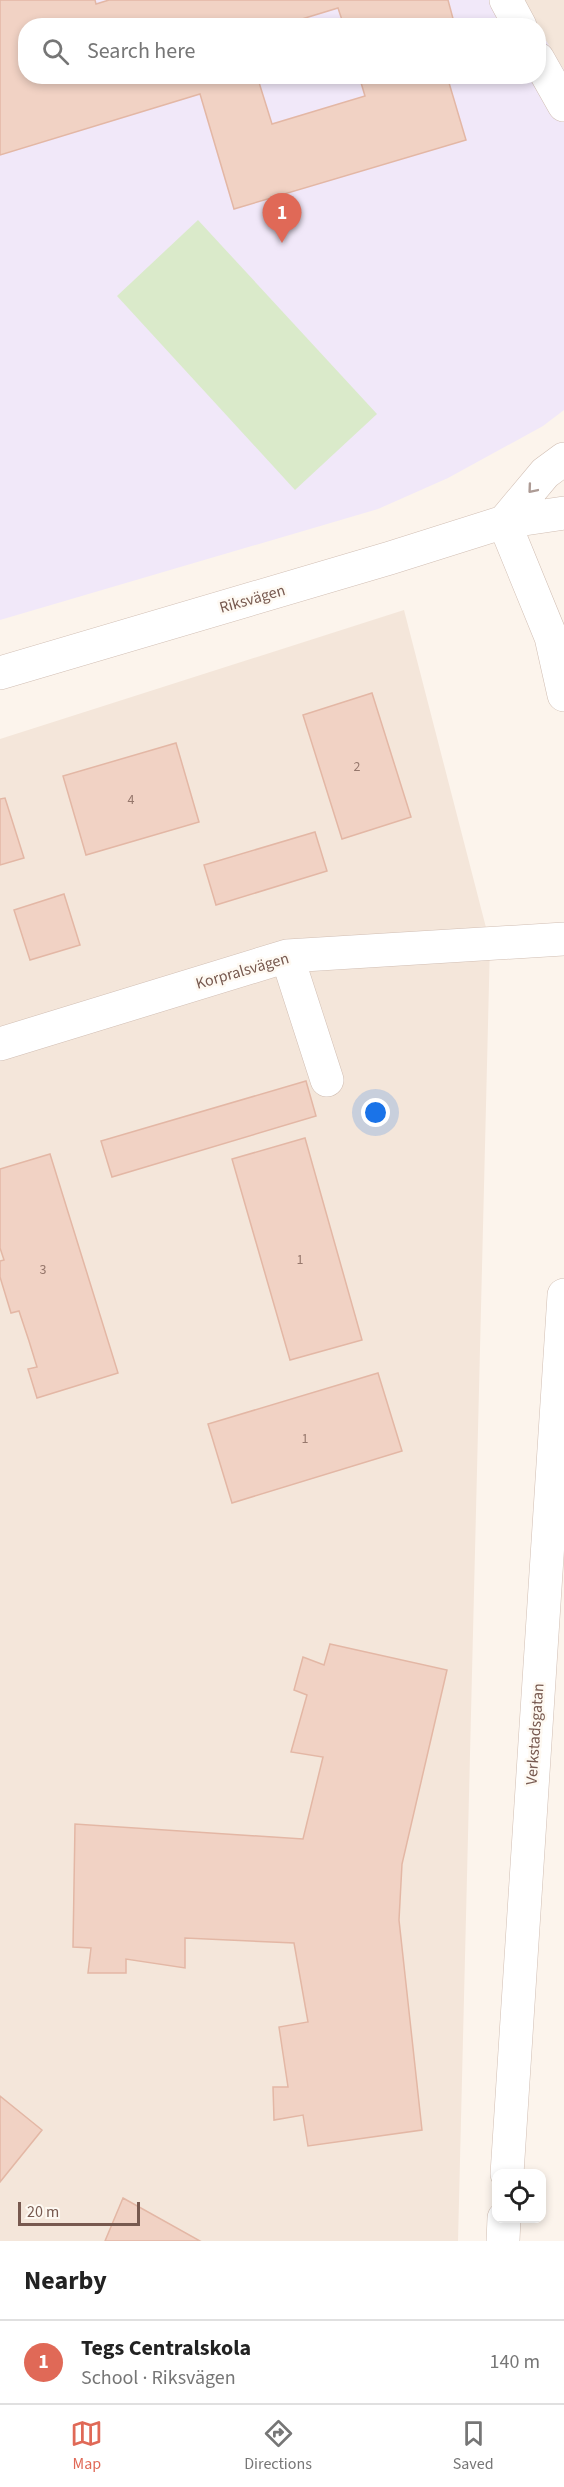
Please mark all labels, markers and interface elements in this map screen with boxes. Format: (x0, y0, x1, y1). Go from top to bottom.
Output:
search box (18, 18, 546, 84)
icon: search (39, 35, 72, 68)
text: Search here (87, 35, 195, 67)
pin: 1 (262, 194, 302, 243)
one-way arrow (529, 482, 540, 493)
street label: Riksvägen (217, 579, 288, 619)
house number: 2 (354, 757, 361, 777)
house number: 4 (128, 790, 135, 810)
street label: Korpralsvägen (193, 947, 291, 995)
your location (361, 1098, 390, 1127)
house number: 1 (297, 1250, 304, 1270)
house number: 3 (40, 1260, 47, 1280)
house number: 1 (302, 1429, 309, 1449)
street label: Verkstadsgatan (520, 1682, 550, 1786)
map controls (492, 2169, 546, 2223)
button: locate (492, 2169, 546, 2223)
scale bar (18, 2199, 140, 2226)
text: 20 m (27, 2201, 59, 2223)
text: Nearby (24, 2262, 107, 2299)
text: Tegs Centralskola (81, 2332, 251, 2364)
text: 1 (38, 2348, 49, 2376)
text: 140 m (490, 2348, 540, 2376)
text: School · Riksvägen (81, 2364, 236, 2392)
tab: Map (70, 2417, 103, 2475)
tab: Directions (244, 2417, 312, 2475)
tab: Saved (453, 2417, 494, 2475)

